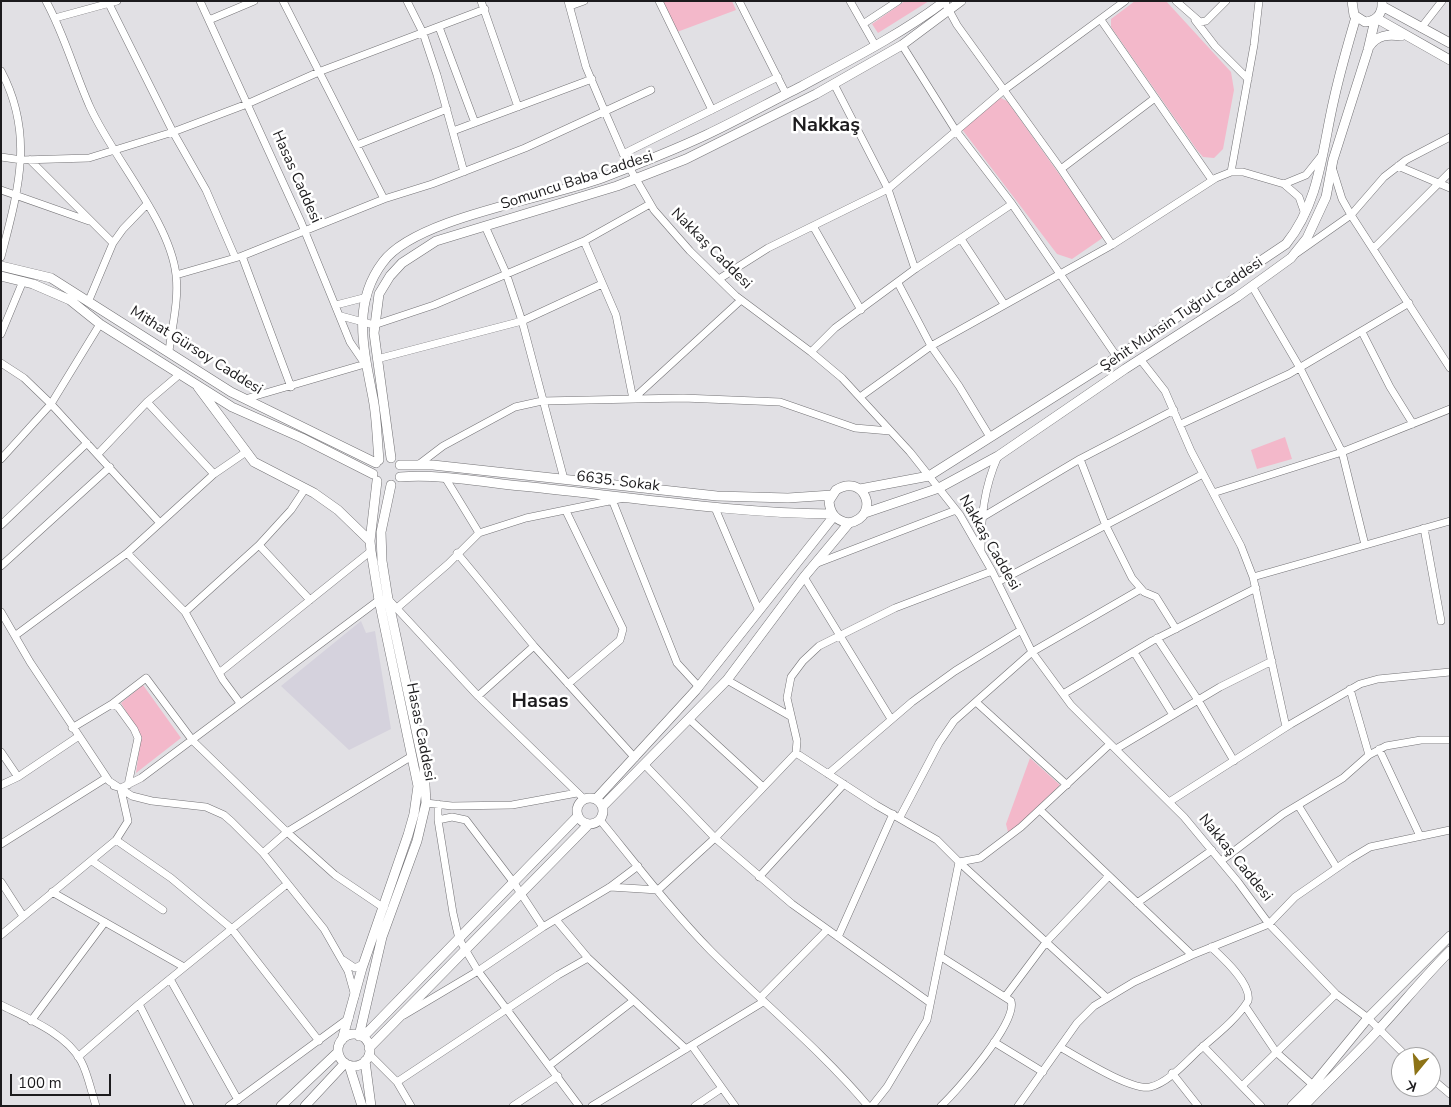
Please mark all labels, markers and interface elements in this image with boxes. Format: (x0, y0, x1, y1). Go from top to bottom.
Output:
district label: Nakkaş (792, 114, 860, 138)
street label: Hasas Caddesi (268, 128, 324, 226)
street label: Somuncu Baba Caddesi (499, 148, 655, 214)
street label: Nakkaş Caddesi (667, 205, 755, 293)
street label: Şehit Muhsin Tuğrul Caddesi (1097, 254, 1267, 376)
street label: Mithat Gürsoy Caddesi (126, 303, 266, 399)
street label: 6635. Sokak (575, 468, 661, 496)
street label: Nakkaş Caddesi (954, 492, 1024, 594)
street label: Hasas Caddesi (402, 681, 438, 783)
district label: Hasas (512, 690, 568, 714)
street label: Nakkaş Caddesi (1194, 811, 1276, 905)
north arrow (1391, 1047, 1441, 1097)
scale bar (12, 1064, 114, 1096)
text: 100 m (18, 1073, 62, 1093)
text: K (1405, 1075, 1419, 1096)

